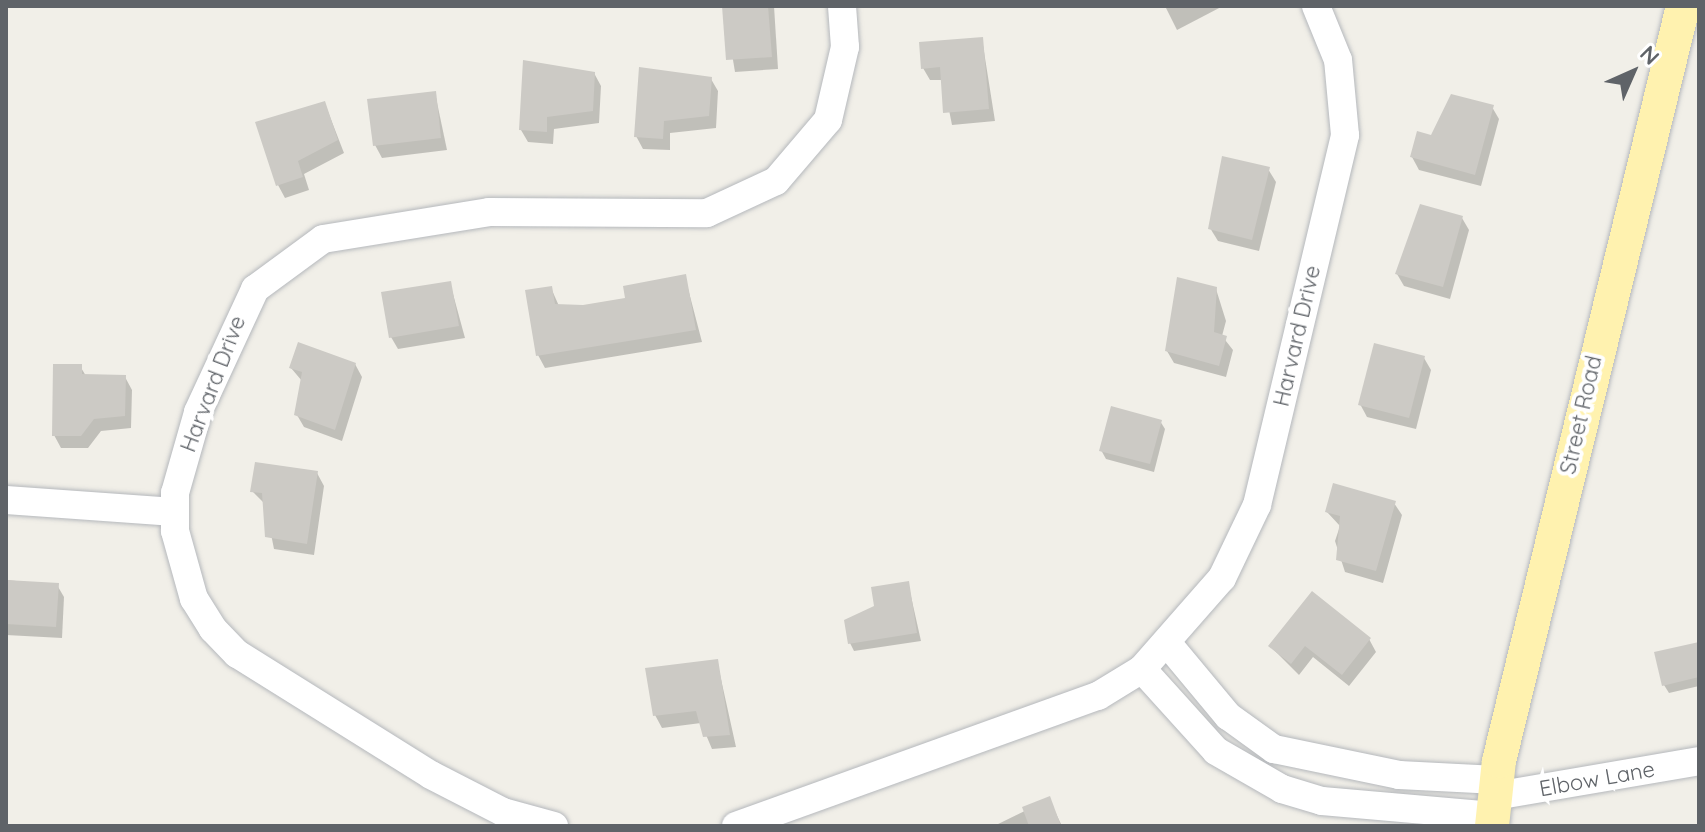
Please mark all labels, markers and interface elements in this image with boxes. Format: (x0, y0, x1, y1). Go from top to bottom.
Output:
north arrow (1593, 32, 1673, 112)
text: N (1634, 39, 1666, 71)
street label: Harvard Drive (1268, 263, 1326, 409)
street label: Harvard Drive (175, 312, 251, 456)
street label: Street Road (1555, 353, 1607, 477)
street label: Elbow Lane (1537, 756, 1657, 802)

